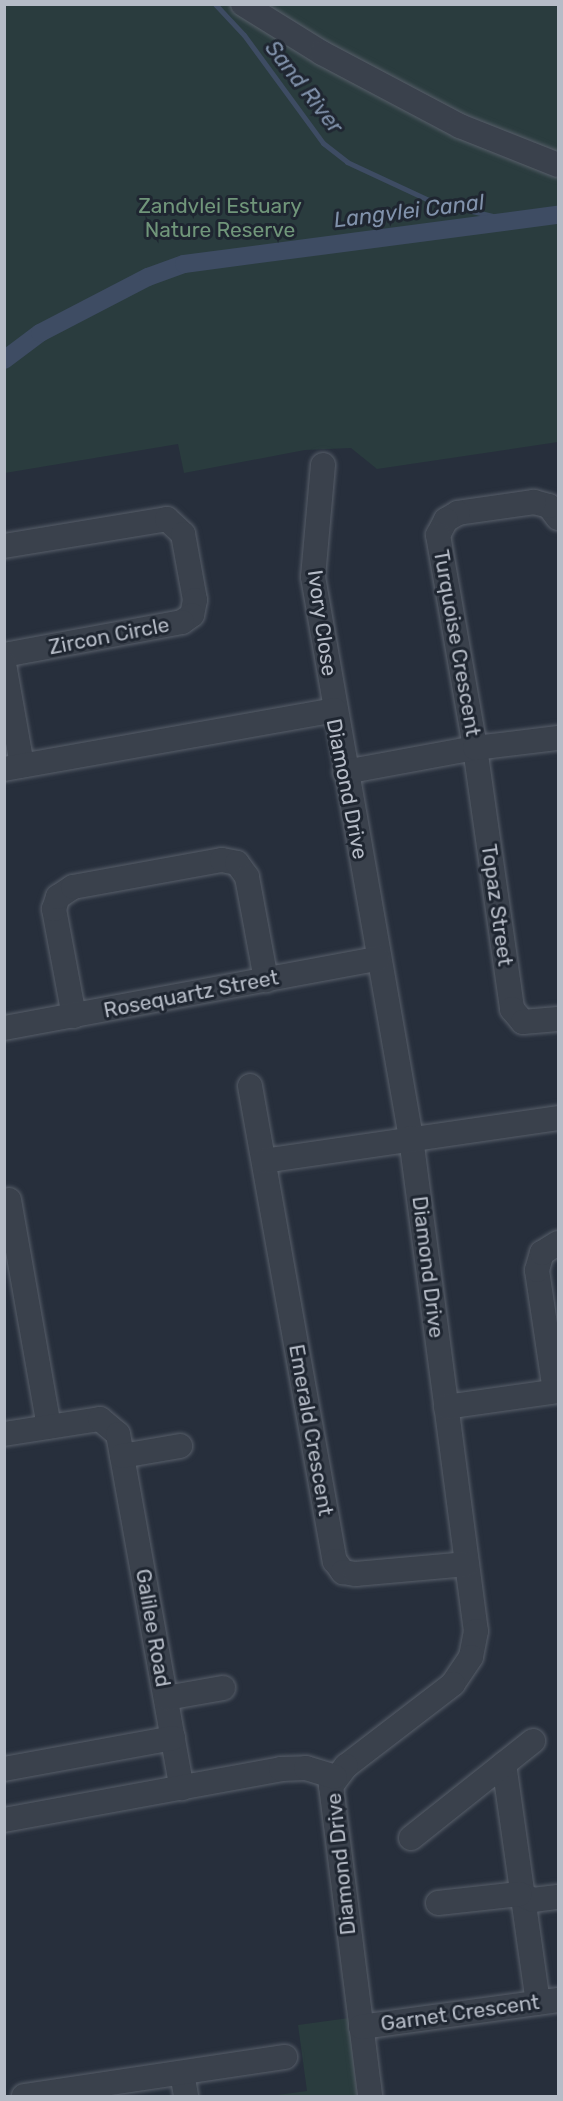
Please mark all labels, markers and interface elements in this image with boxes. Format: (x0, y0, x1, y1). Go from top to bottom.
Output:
water label: Sand River (260, 35, 348, 139)
water label: Langvlei Canal (332, 189, 486, 233)
park label: Zandvlei Estuary Nature Reserve (138, 193, 302, 243)
street label: Turquoise Crescent (428, 548, 486, 738)
street label: Ivory Close (302, 568, 342, 678)
street label: Zircon Circle (47, 612, 171, 660)
street label: Diamond Drive (321, 717, 373, 861)
street label: Topaz Street (476, 842, 518, 968)
street label: Rosequartz Street (101, 965, 281, 1023)
street label: Diamond Drive (407, 1195, 449, 1339)
street label: Emerald Crescent (284, 1342, 338, 1518)
street label: Galilee Road (130, 1567, 176, 1689)
street label: Diamond Drive (321, 1792, 361, 1936)
street label: Garnet Crescent (379, 1989, 541, 2037)

